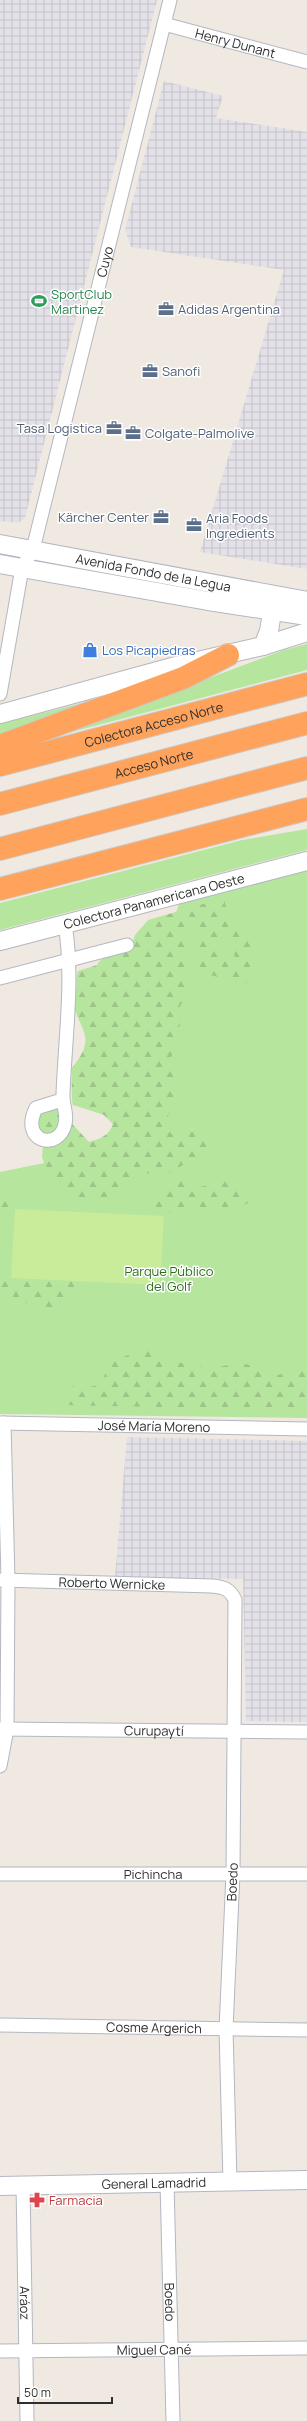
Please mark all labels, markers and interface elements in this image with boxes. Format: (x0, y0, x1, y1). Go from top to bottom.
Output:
street label: Henry Dunant (193, 24, 278, 62)
street label: Cuyo (92, 244, 117, 279)
place label: SportClub Martinez (51, 285, 112, 318)
sports icon: SportClub Martinez (30, 292, 48, 310)
office icon: Adidas Argentina (157, 300, 175, 318)
place label: Adidas Argentina (178, 300, 280, 318)
office icon: Sanofi (141, 362, 159, 380)
place label: Sanofi (162, 362, 200, 380)
place label: Tasa Logistica (17, 419, 102, 437)
office icon: Tasa Logistica (105, 419, 123, 437)
office icon: Colgate-Palmolive (124, 424, 142, 442)
place label: Colgate-Palmolive (145, 424, 255, 442)
place label: Kärcher Center (58, 508, 149, 526)
office icon: Kärcher Center (152, 508, 170, 526)
place label: Aria Foods Ingredients (206, 509, 275, 542)
office icon: Aria Foods Ingredients (185, 516, 203, 534)
street label: Avenida Fondo de la Legua (74, 549, 232, 596)
shop icon: Los Picapiedras (81, 641, 99, 659)
place label: Los Picapiedras (102, 641, 196, 659)
street label: Colectora Acceso Norte (82, 697, 225, 751)
street label: Acceso Norte (112, 744, 196, 782)
street label: Colectora Panamericana Oeste (61, 869, 247, 933)
park label: Parque Público del Golf (124, 1262, 214, 1295)
street label: José María Moreno (98, 1416, 211, 1436)
street label: Roberto Wernicke (58, 1573, 166, 1594)
street label: Curupaytí (124, 1721, 184, 1740)
street label: Boedo (222, 1862, 242, 1902)
street label: Pichincha (124, 1865, 182, 1883)
street label: Cosme Argerich (106, 2018, 202, 2037)
street label: General Lamadrid (102, 2173, 206, 2193)
pharmacy icon: Farmacia (28, 2191, 46, 2209)
place label: Farmacia (49, 2191, 103, 2209)
street label: Boedo (161, 2282, 180, 2322)
street label: Aráoz (16, 2286, 34, 2320)
street label: Miguel Cané (117, 2340, 192, 2359)
scale bar (18, 2379, 112, 2405)
text: 50 m (24, 2384, 51, 2401)

